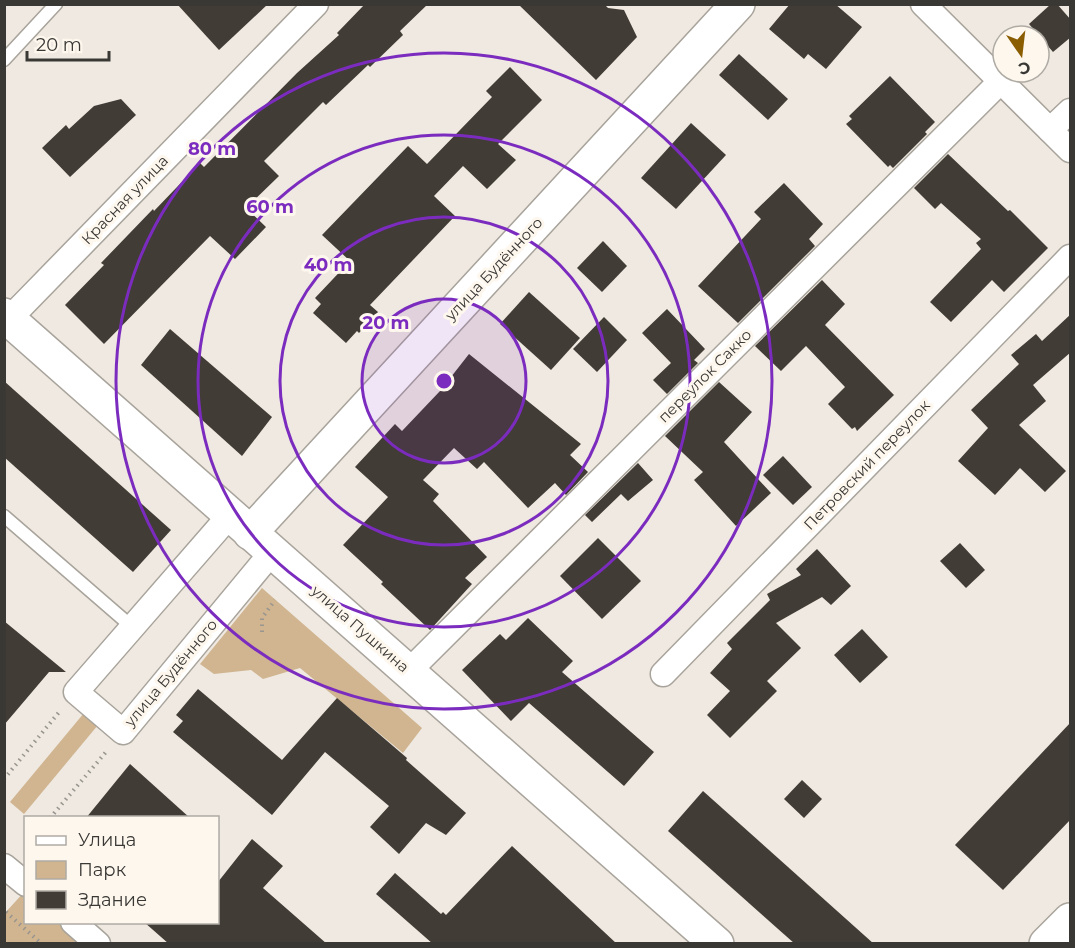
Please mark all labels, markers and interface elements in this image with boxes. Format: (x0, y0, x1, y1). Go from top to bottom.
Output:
scale bar (27, 24, 110, 62)
north arrow (991, 24, 1051, 84)
text: 20 m (36, 34, 82, 56)
text: С (1016, 57, 1032, 79)
text: 80 m (188, 138, 236, 160)
street label: Красная улица (77, 151, 172, 248)
text: 60 m (246, 196, 294, 218)
street label: улица Будённого (440, 213, 546, 325)
text: 40 m (304, 254, 352, 276)
text: 20 m (363, 312, 409, 334)
street label: переулок Сакко (654, 325, 755, 426)
centre of rings (434, 371, 454, 391)
street label: Петровский переулок (799, 395, 934, 534)
street label: улица Пушкина (307, 580, 413, 676)
street label: улица Будённого (119, 615, 221, 731)
legend (24, 816, 219, 924)
text: Улица (78, 829, 136, 851)
text: Парк (78, 859, 127, 881)
text: Здание (78, 889, 147, 911)

